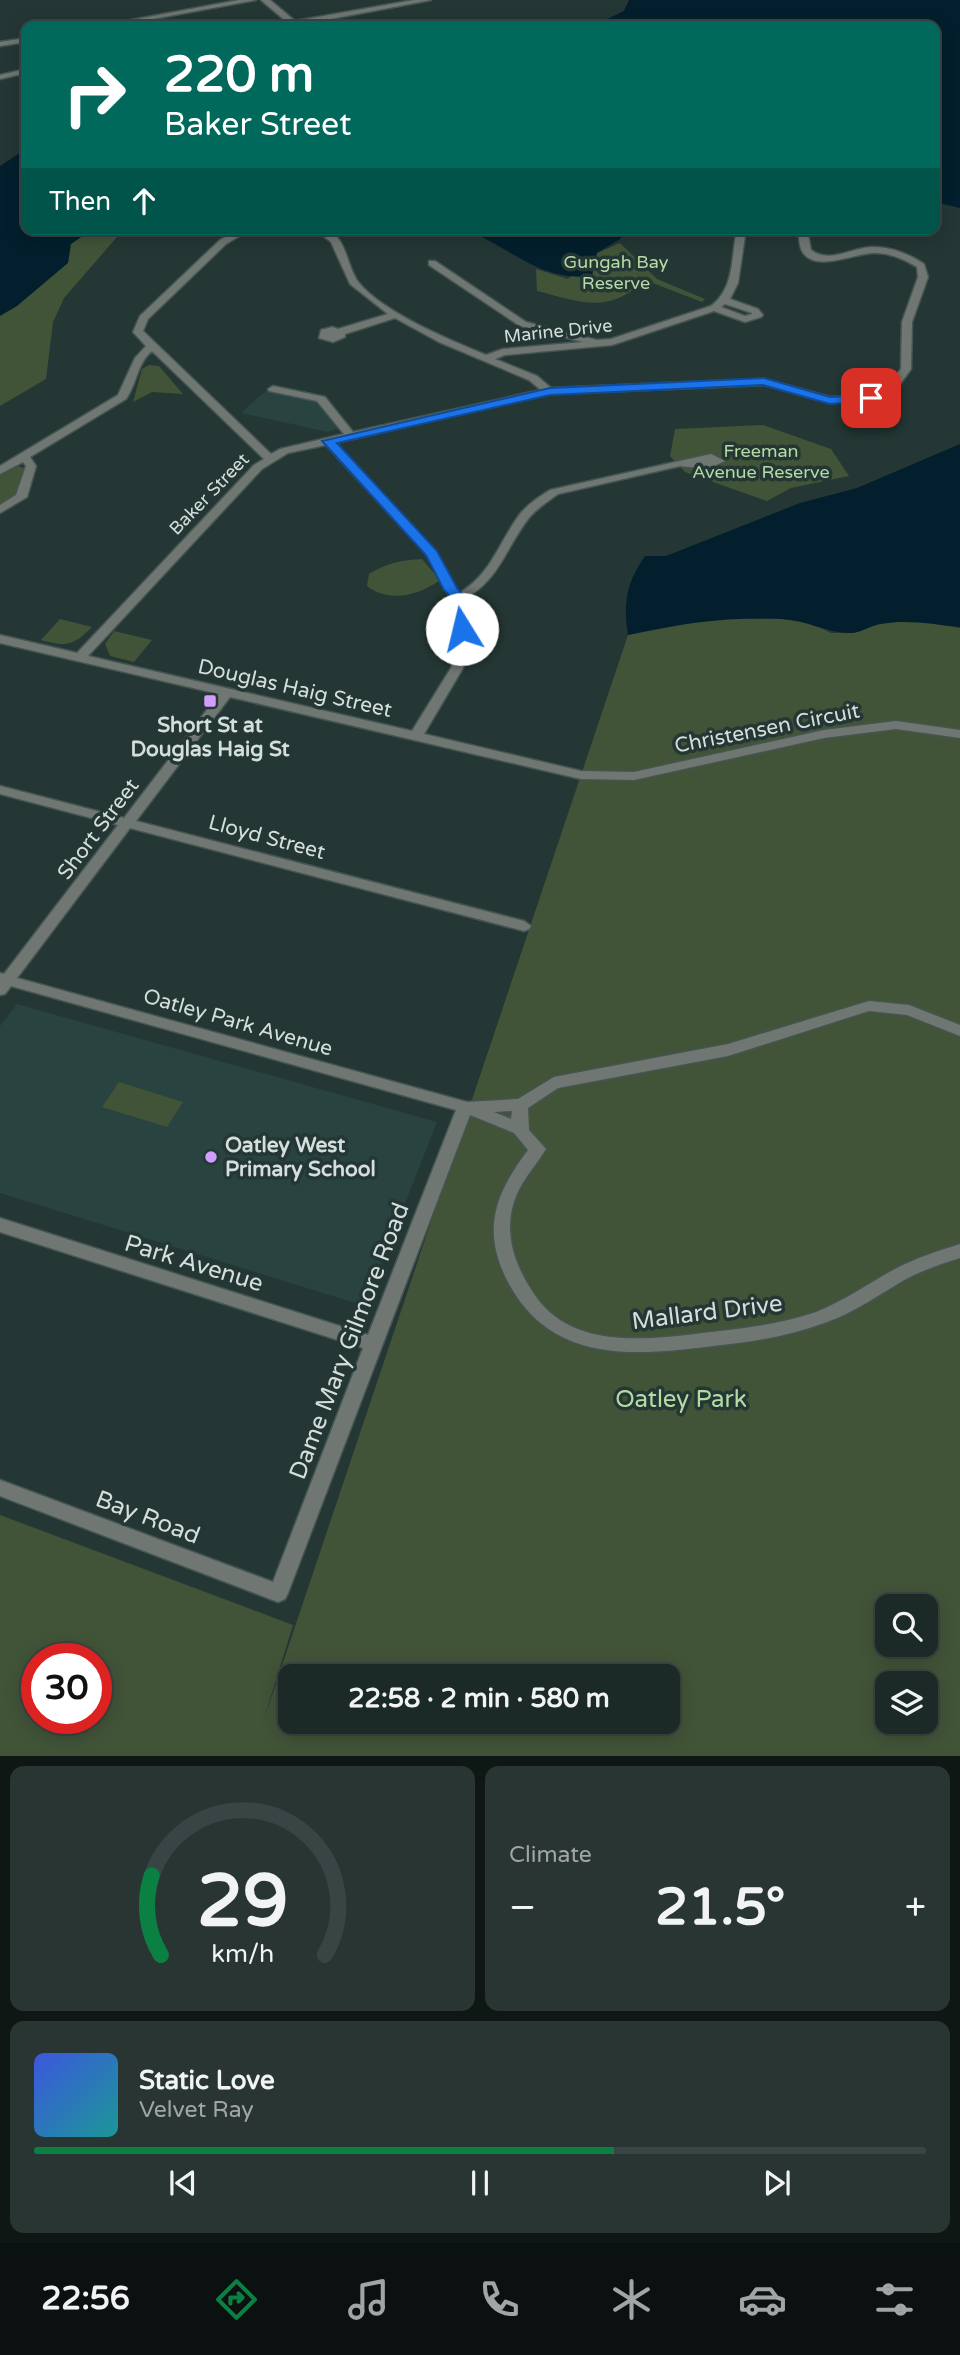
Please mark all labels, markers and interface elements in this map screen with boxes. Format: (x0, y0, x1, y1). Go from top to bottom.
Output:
text: 220 m (164, 46, 314, 105)
icon: right (49, 49, 140, 140)
text: Baker Street (164, 106, 351, 144)
icon: ahead (125, 182, 163, 220)
text: Then (49, 186, 111, 217)
park label: Gungah Bay Reserve (564, 251, 669, 294)
street label: Marine Drive (503, 314, 613, 348)
pin (841, 368, 901, 428)
icon: arrive (852, 379, 890, 417)
park label: Freeman Avenue Reserve (692, 440, 830, 483)
street label: Baker Street (164, 448, 254, 540)
position arrow (425, 592, 499, 666)
street label: Douglas Haig Street (195, 654, 394, 723)
marker: Short St at Douglas Haig St (202, 693, 218, 709)
street label: Christensen Circuit (672, 698, 862, 759)
place label: Short St at Douglas Haig St (131, 713, 289, 762)
street label: Short Street (52, 774, 144, 885)
street label: Lloyd Street (206, 810, 328, 865)
street label: Oatley Park Avenue (140, 984, 335, 1061)
place label: Oatley West Primary School (225, 1133, 376, 1182)
marker: Oatley West Primary School (203, 1149, 219, 1165)
street label: Dame Mary Gilmore Road (283, 1199, 416, 1484)
street label: Park Avenue (121, 1229, 267, 1298)
street label: Mallard Drive (630, 1289, 784, 1336)
park label: Oatley Park (615, 1385, 747, 1414)
street label: Bay Road (92, 1484, 204, 1551)
map controls (875, 1594, 938, 1734)
button: search (875, 1594, 938, 1657)
speed limit sign: 30 (21, 1643, 112, 1734)
button: layers (875, 1671, 938, 1734)
text: 22:58 · 2 min · 580 m (348, 1683, 610, 1714)
text: Climate (509, 1841, 592, 1869)
text: 29 (197, 1858, 288, 1946)
text: 21.5° (655, 1876, 785, 1939)
text: − (509, 1885, 536, 1931)
text: + (905, 1885, 926, 1931)
text: km/h (211, 1938, 274, 1968)
text: Static Love (139, 2065, 275, 2096)
text: Velvet Ray (139, 2096, 254, 2124)
icon: previous (164, 2164, 202, 2202)
icon: pause (461, 2164, 499, 2202)
icon: next (758, 2164, 796, 2202)
icon: directions (212, 2275, 261, 2324)
icon: music (344, 2275, 393, 2324)
icon: phone (475, 2275, 524, 2324)
icon: climate (607, 2275, 656, 2324)
icon: car (738, 2275, 787, 2324)
icon: filters (870, 2275, 919, 2324)
text: 22:56 (41, 2280, 130, 2318)

